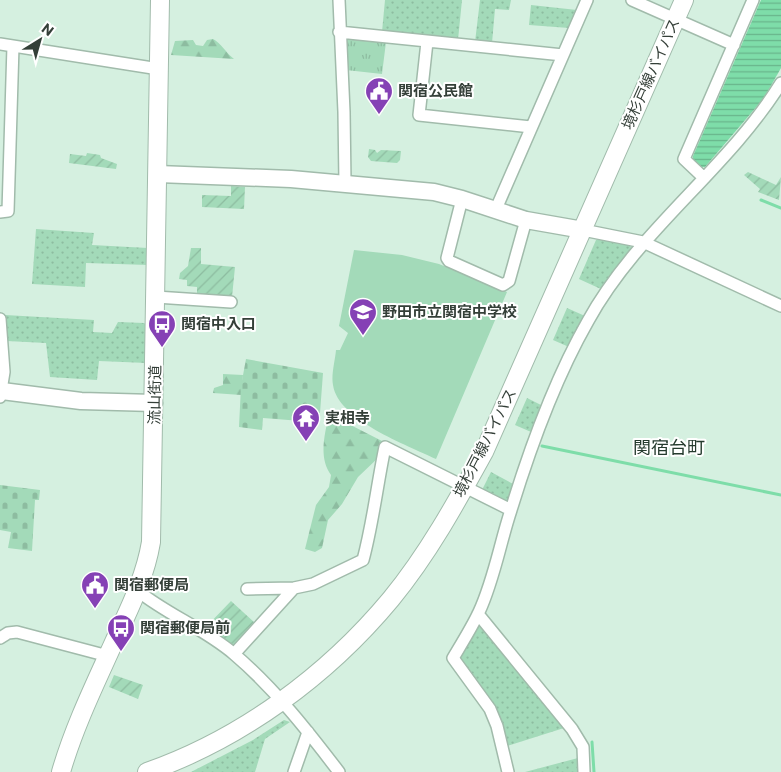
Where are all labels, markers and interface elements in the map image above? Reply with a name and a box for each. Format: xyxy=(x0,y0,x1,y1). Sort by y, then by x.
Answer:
north arrow xyxy=(15,15,65,65)
street label: 境杉戸線バイパス xyxy=(618,15,683,132)
text: N xyxy=(39,19,57,39)
public building icon: 関宿公民館 xyxy=(364,76,394,115)
place label: 関宿公民館 xyxy=(398,81,473,99)
school or university icon: 野田市立関宿中学校 xyxy=(348,297,378,336)
place label: 野田市立関宿中学校 xyxy=(382,302,517,320)
bus stop icon: 関宿中入口 xyxy=(147,309,177,348)
place label: 関宿中入口 xyxy=(181,314,256,332)
street label: 流山街道 xyxy=(144,365,164,425)
street label: 境杉戸線バイパス xyxy=(449,385,519,500)
temple icon: 実相寺 xyxy=(291,403,321,442)
place label: 実相寺 xyxy=(325,408,370,426)
district label: 関宿台町 xyxy=(633,436,705,458)
public building icon: 関宿郵便局 xyxy=(80,570,110,609)
place label: 関宿郵便局 xyxy=(114,575,189,593)
bus stop icon: 関宿郵便局前 xyxy=(106,613,136,652)
place label: 関宿郵便局前 xyxy=(140,618,230,636)

